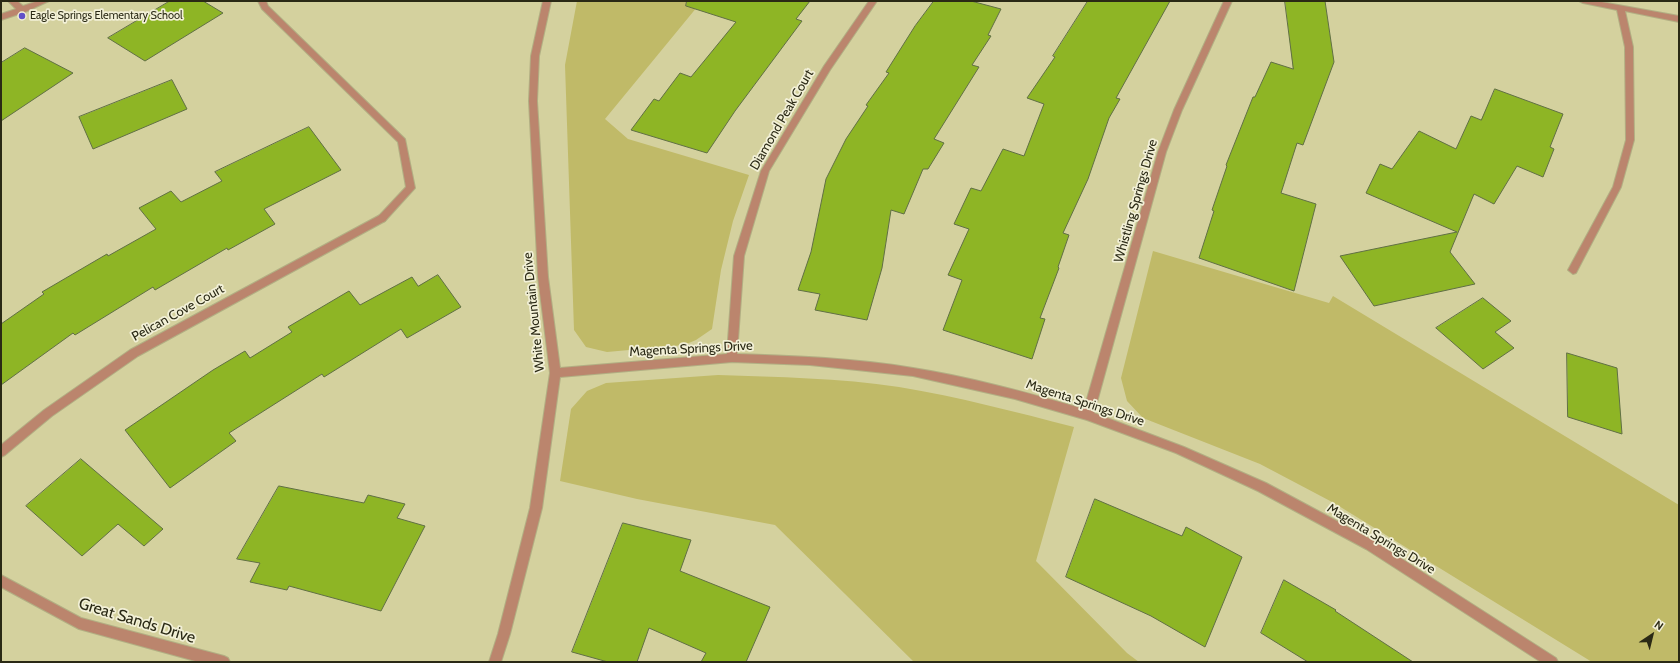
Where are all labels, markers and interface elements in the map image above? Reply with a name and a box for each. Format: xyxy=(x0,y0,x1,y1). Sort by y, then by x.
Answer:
place label: Eagle Springs Elementary School xyxy=(30,9,183,23)
marker: Eagle Springs Elementary School xyxy=(17,11,27,21)
street label: Diamond Peak Court xyxy=(747,67,817,173)
street label: Whistling Springs Drive xyxy=(1111,138,1161,264)
street label: White Mountain Drive xyxy=(520,251,548,373)
street label: Pelican Cove Court xyxy=(129,281,227,345)
street label: Magenta Springs Drive xyxy=(629,338,753,360)
street label: Magenta Springs Drive xyxy=(1024,377,1146,429)
street label: Magenta Springs Drive xyxy=(1324,501,1438,577)
street label: Great Sands Drive xyxy=(76,594,198,648)
north arrow xyxy=(1632,615,1672,655)
text: N xyxy=(1652,617,1666,633)

